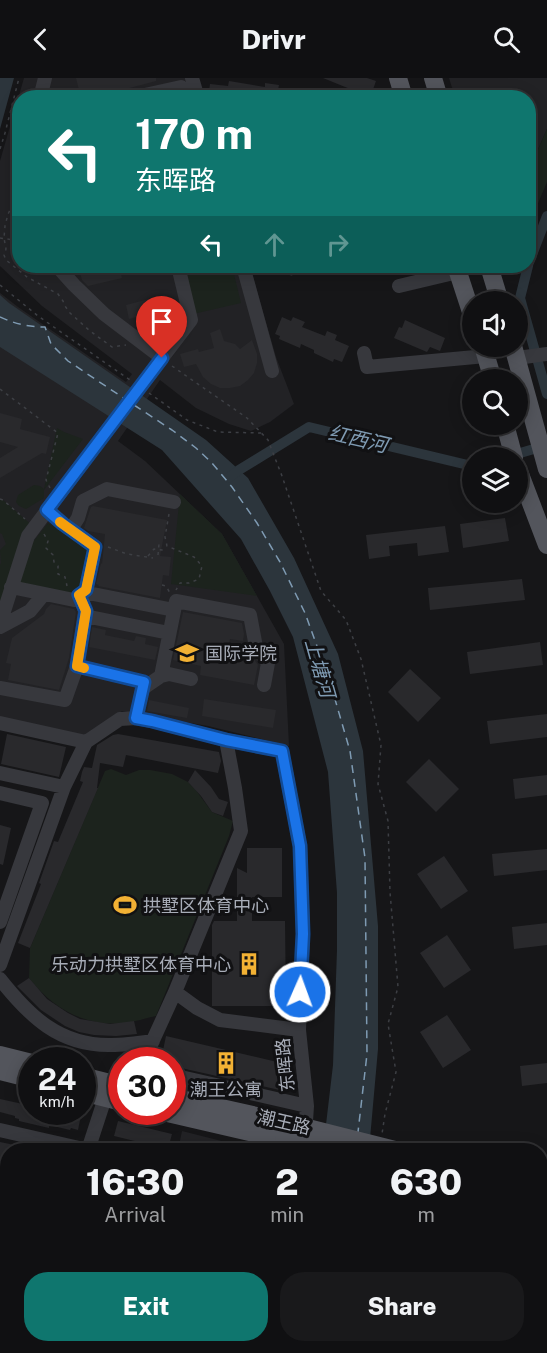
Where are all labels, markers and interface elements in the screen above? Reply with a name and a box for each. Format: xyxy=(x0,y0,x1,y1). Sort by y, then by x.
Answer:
icon: back xyxy=(24,23,57,56)
text: Drivr xyxy=(241,23,306,55)
icon: search xyxy=(490,23,523,56)
text: 170 m xyxy=(135,109,253,158)
icon: left xyxy=(36,114,114,192)
text: 东晖路 xyxy=(135,164,216,196)
icon: left xyxy=(195,228,228,261)
icon: ahead xyxy=(258,228,291,261)
icon: right xyxy=(321,228,354,261)
map controls xyxy=(462,291,528,513)
button: sound xyxy=(462,291,528,357)
pin xyxy=(136,296,187,358)
icon: arrive xyxy=(145,305,178,338)
button: search xyxy=(462,369,528,435)
water label: 红西河 xyxy=(326,421,394,458)
button: layers xyxy=(462,447,528,513)
water label: 上塘河 xyxy=(300,636,341,704)
school or university icon: 国际学院 xyxy=(174,640,200,666)
place label: 国际学院 xyxy=(205,643,277,664)
sports icon: 拱墅区体育中心 xyxy=(112,892,138,918)
place label: 拱墅区体育中心 xyxy=(143,895,269,916)
building icon: 乐动力拱墅区体育中心 xyxy=(236,951,262,977)
place label: 乐动力拱墅区体育中心 xyxy=(51,954,231,975)
position arrow xyxy=(268,960,332,1024)
street label: 东晖路 xyxy=(272,1037,298,1093)
speed limit sign: 30 xyxy=(108,1047,186,1125)
building icon: 潮王公寓 xyxy=(213,1050,239,1076)
text: 24 xyxy=(38,1061,76,1097)
place label: 潮王公寓 xyxy=(190,1079,262,1100)
text: km/h xyxy=(39,1093,75,1110)
street label: 潮王路 xyxy=(255,1106,313,1138)
text: 16:30 xyxy=(86,1161,184,1203)
text: 2 xyxy=(275,1161,299,1203)
text: 630 xyxy=(390,1161,462,1203)
text: Arrival xyxy=(104,1203,166,1227)
text: min xyxy=(270,1203,304,1227)
text: m xyxy=(417,1203,435,1227)
button: Exit xyxy=(24,1272,268,1341)
button: Share xyxy=(280,1272,524,1341)

